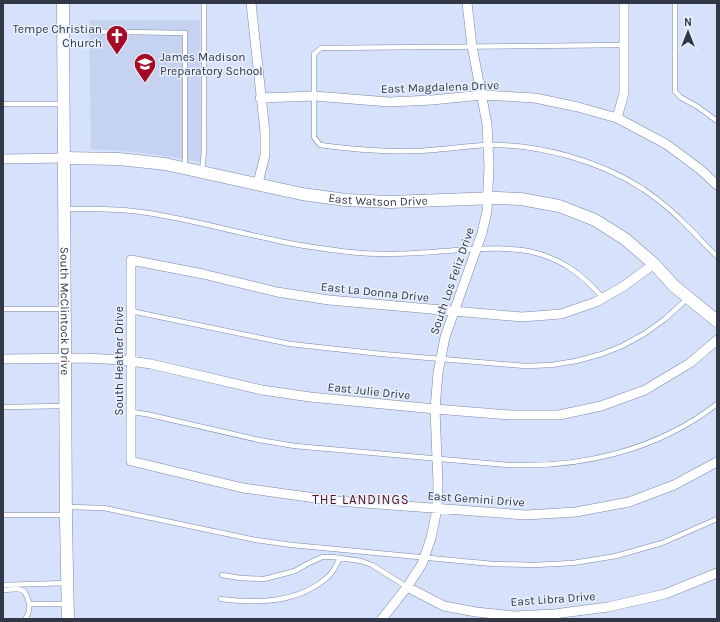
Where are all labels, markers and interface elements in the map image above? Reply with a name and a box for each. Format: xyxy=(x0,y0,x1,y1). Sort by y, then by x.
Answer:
north arrow xyxy=(668,12,708,52)
text: N xyxy=(684,16,692,29)
place label: Tempe Christian Church xyxy=(13,22,102,50)
church icon: Tempe Christian Church xyxy=(104,23,130,56)
place label: James Madison Preparatory School xyxy=(160,50,263,78)
school or university icon: James Madison Preparatory School xyxy=(132,51,158,84)
street label: East Magdalena Drive xyxy=(381,78,499,96)
street label: East Watson Drive xyxy=(328,191,428,209)
street label: South Los Feliz Drive xyxy=(427,225,477,337)
street label: South McClintock Drive xyxy=(57,247,72,375)
street label: East La Donna Drive xyxy=(320,279,430,305)
street label: South Heather Drive xyxy=(112,306,126,416)
street label: East Julie Drive xyxy=(327,380,411,402)
street label: East Gemini Drive xyxy=(427,489,525,509)
district label: THE LANDINGS xyxy=(312,492,410,507)
street label: East Libra Drive xyxy=(510,589,596,609)

